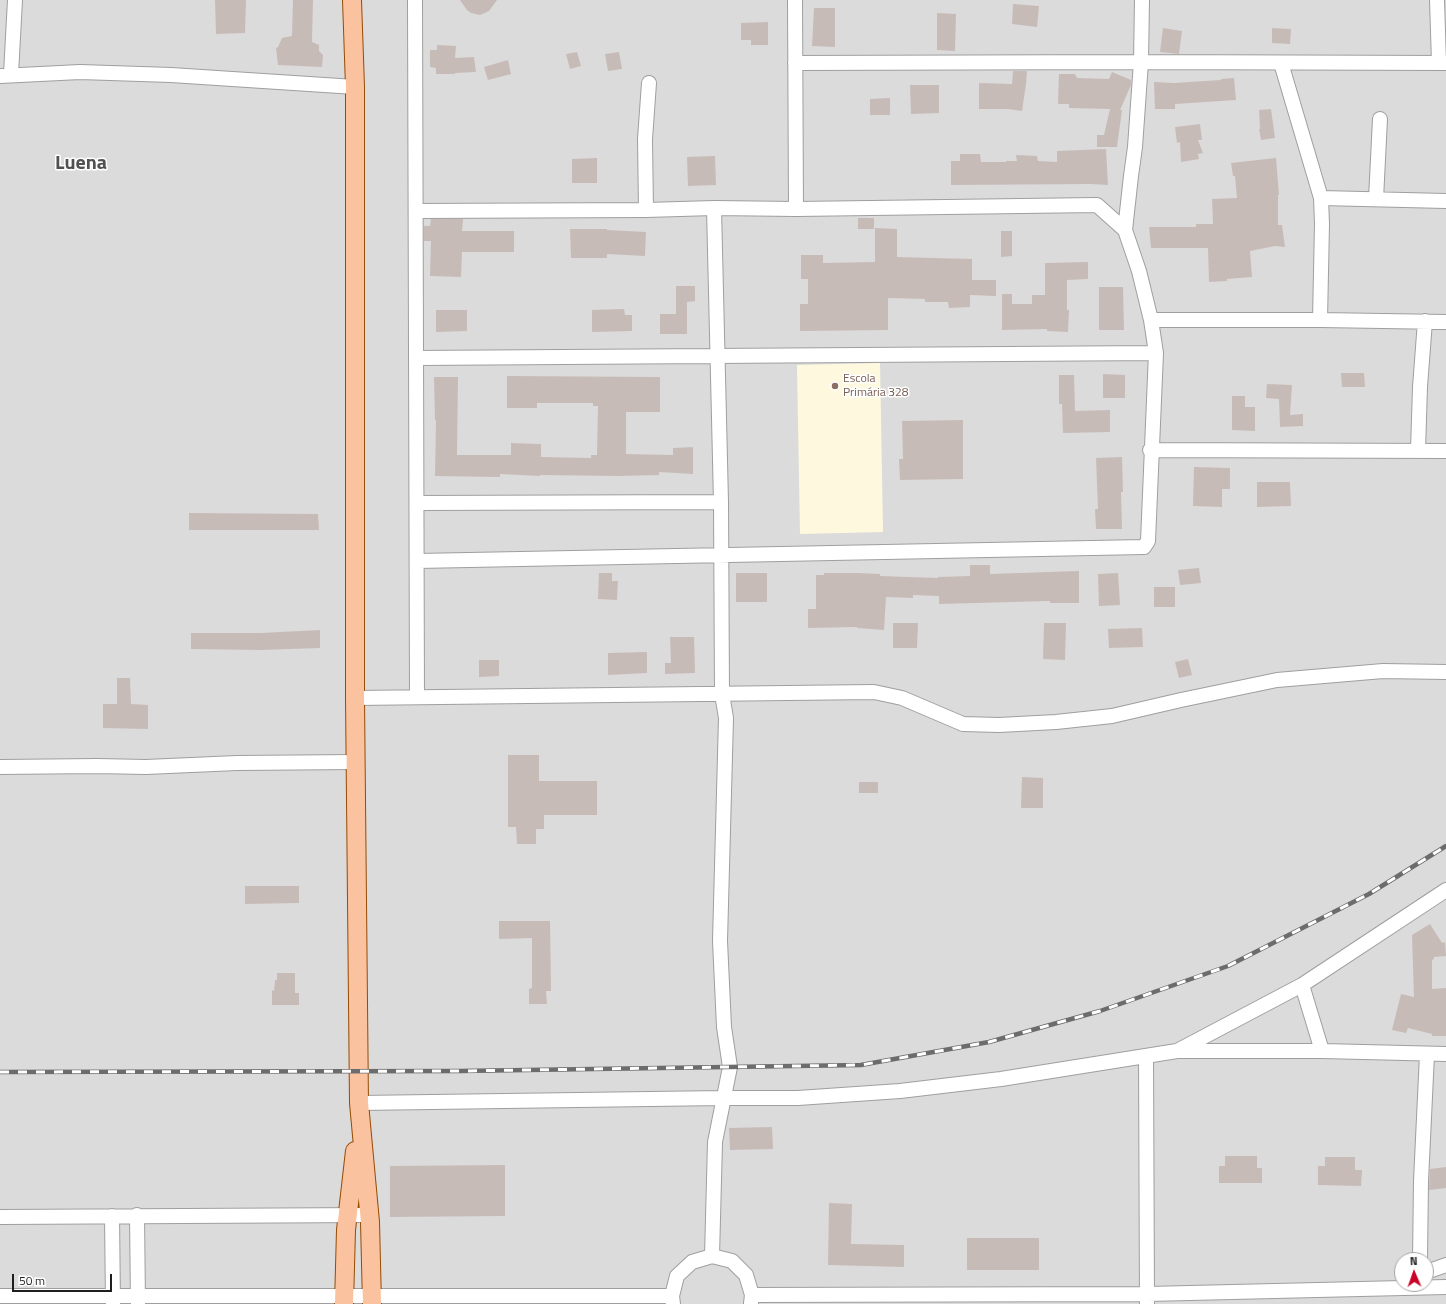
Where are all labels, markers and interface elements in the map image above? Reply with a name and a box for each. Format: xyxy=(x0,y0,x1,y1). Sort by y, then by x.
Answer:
district label: Luena xyxy=(55,152,107,176)
place label: Escola Primária 328 xyxy=(843,372,909,400)
marker: Escola Primária 328 xyxy=(830,381,840,391)
north arrow xyxy=(1394,1252,1434,1292)
text: N xyxy=(1410,1253,1418,1269)
scale bar xyxy=(14,1266,114,1292)
text: 50 m xyxy=(19,1271,45,1290)

